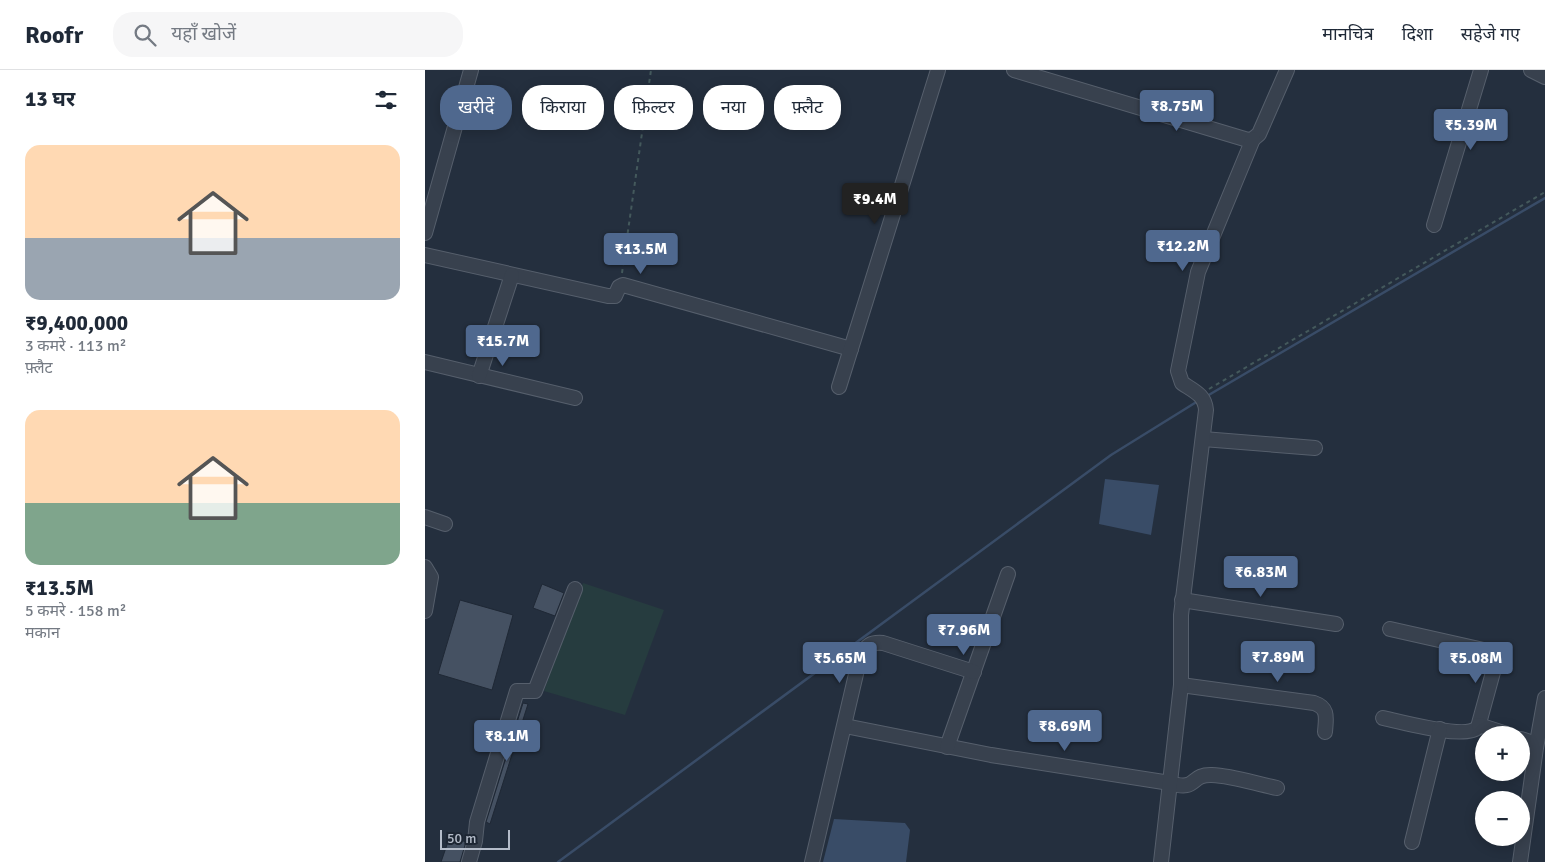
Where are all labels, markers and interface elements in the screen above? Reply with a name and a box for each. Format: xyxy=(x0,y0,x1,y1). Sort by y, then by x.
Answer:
search box xyxy=(113,12,463,57)
text: Roofr xyxy=(25,20,83,50)
icon: search xyxy=(131,21,159,49)
text: यहाँ खोजें xyxy=(171,22,236,46)
text: मानचित्र xyxy=(1322,23,1374,45)
text: दिशा xyxy=(1402,23,1433,45)
text: सहेजे गए xyxy=(1461,23,1520,45)
chip: खरीदें xyxy=(440,85,512,130)
chip: किराया xyxy=(522,85,604,130)
chip: फ़िल्टर xyxy=(614,85,693,130)
chip: नया xyxy=(703,85,764,130)
chip: फ़्लैट xyxy=(774,85,841,130)
text: 13 घर xyxy=(25,86,75,112)
icon: filters xyxy=(372,86,400,114)
pin: ₹8.75M xyxy=(1136,90,1218,132)
text: ₹8.75M xyxy=(1151,96,1203,116)
pin: ₹5.39M xyxy=(1430,108,1512,151)
text: ₹5.39M xyxy=(1445,115,1497,135)
icon: home xyxy=(168,178,258,268)
pin: ₹9.4M xyxy=(840,182,910,225)
text: ₹9.4M xyxy=(853,189,897,209)
pin: ₹12.2M xyxy=(1142,230,1224,272)
pin: ₹13.5M xyxy=(600,232,682,275)
text: ₹12.2M xyxy=(1157,236,1209,256)
text: ₹13.5M xyxy=(615,239,667,259)
text: ₹9,400,000 xyxy=(25,310,128,336)
pin: ₹15.7M xyxy=(462,324,544,367)
text: ₹15.7M xyxy=(477,331,529,351)
text: 3 कमरे · 113 m² xyxy=(25,336,126,356)
text: फ़्लैट xyxy=(25,358,53,378)
icon: home xyxy=(168,443,258,533)
pin: ₹6.83M xyxy=(1220,556,1302,598)
text: ₹6.83M xyxy=(1235,562,1287,582)
text: ₹13.5M xyxy=(25,575,94,601)
text: 5 कमरे · 158 m² xyxy=(25,601,126,621)
pin: ₹7.96M xyxy=(923,614,1005,656)
text: ₹7.96M xyxy=(938,620,990,640)
text: मकान xyxy=(25,623,60,643)
pin: ₹7.89M xyxy=(1237,640,1319,683)
pin: ₹5.65M xyxy=(799,642,881,684)
pin: ₹5.08M xyxy=(1435,642,1517,684)
text: ₹7.89M xyxy=(1252,647,1304,667)
text: ₹5.65M xyxy=(814,648,866,668)
text: ₹5.08M xyxy=(1450,648,1502,668)
pin: ₹8.69M xyxy=(1024,710,1106,752)
text: ₹8.69M xyxy=(1039,716,1091,736)
pin: ₹8.1M xyxy=(472,720,542,762)
text: ₹8.1M xyxy=(485,726,529,746)
map controls xyxy=(1475,726,1530,846)
button: + xyxy=(1475,726,1530,781)
button: − xyxy=(1475,791,1530,846)
scale bar xyxy=(440,827,510,850)
text: 50 m xyxy=(447,830,476,847)

